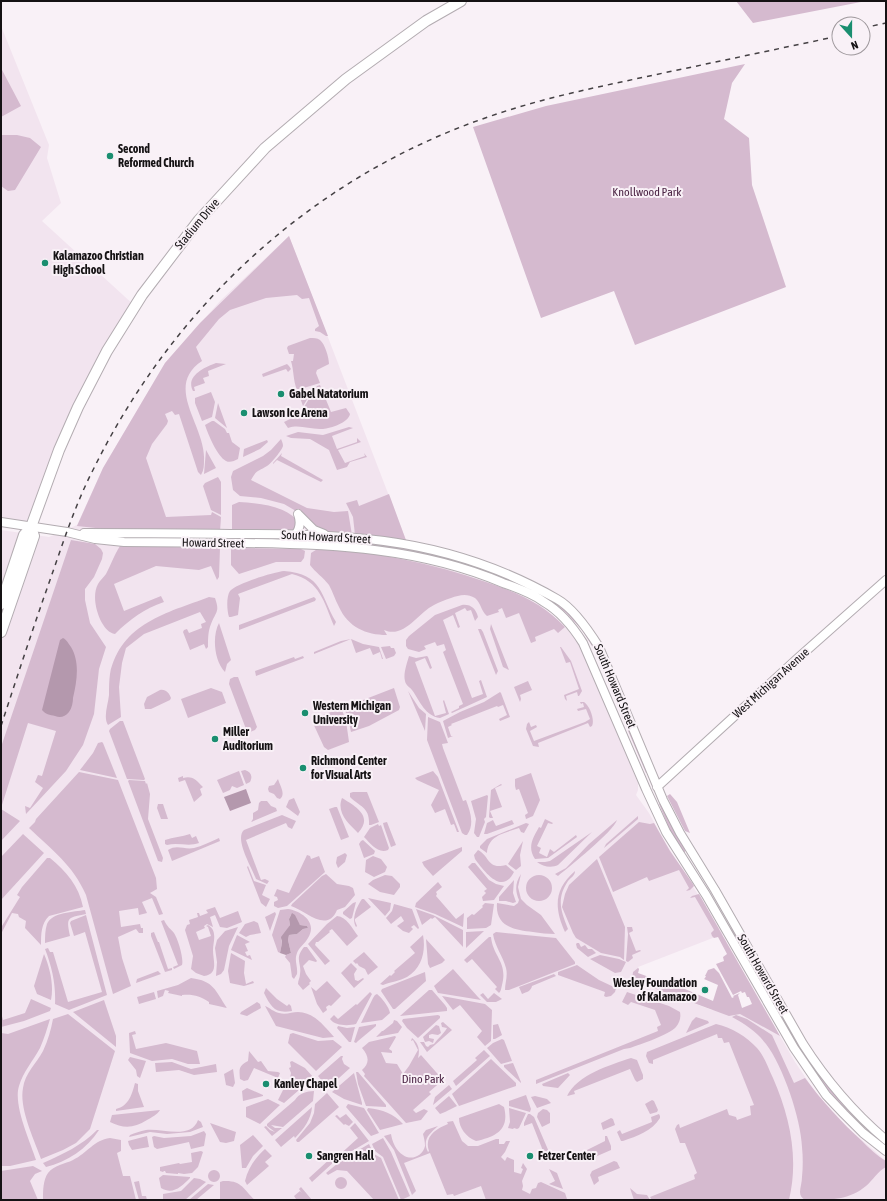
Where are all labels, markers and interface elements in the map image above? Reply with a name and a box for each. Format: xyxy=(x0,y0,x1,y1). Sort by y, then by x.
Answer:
north arrow xyxy=(831,16,871,56)
text: N xyxy=(849,39,860,52)
place label: Second Reformed Church xyxy=(118,142,194,170)
marker: Second Reformed Church xyxy=(105,151,115,161)
park label: Knollwood Park xyxy=(612,185,682,199)
street label: Stadium Drive xyxy=(172,196,222,252)
place label: Kalamazoo Christian High School xyxy=(53,249,144,277)
marker: Kalamazoo Christian High School xyxy=(40,258,50,268)
place label: Gabel Natatorium xyxy=(289,387,369,401)
marker: Gabel Natatorium xyxy=(276,389,286,399)
place label: Lawson Ice Arena xyxy=(252,406,328,420)
marker: Lawson Ice Arena xyxy=(239,408,249,418)
street label: South Howard Street xyxy=(281,528,372,546)
street label: Howard Street xyxy=(182,535,245,551)
street label: South Howard Street xyxy=(591,642,639,731)
street label: West Michigan Avenue xyxy=(730,645,812,721)
place label: Western Michigan University xyxy=(312,699,391,727)
marker: Western Michigan University xyxy=(300,708,310,718)
place label: Miller Auditorium xyxy=(222,725,273,753)
marker: Miller Auditorium xyxy=(210,734,220,744)
place label: Richmond Center for Visual Arts xyxy=(310,754,387,782)
marker: Richmond Center for Visual Arts xyxy=(298,763,308,773)
street label: South Howard Street xyxy=(735,932,792,1017)
place label: Wesley Foundation of Kalamazoo xyxy=(612,976,697,1004)
marker: Wesley Foundation of Kalamazoo xyxy=(700,985,710,995)
park label: Dino Park xyxy=(402,1072,445,1086)
place label: Kanley Chapel xyxy=(274,1077,338,1091)
marker: Kanley Chapel xyxy=(261,1079,271,1089)
place label: Sangren Hall xyxy=(317,1149,375,1163)
place label: Fetzer Center xyxy=(538,1149,596,1163)
marker: Sangren Hall xyxy=(304,1151,314,1161)
marker: Fetzer Center xyxy=(525,1151,535,1161)

